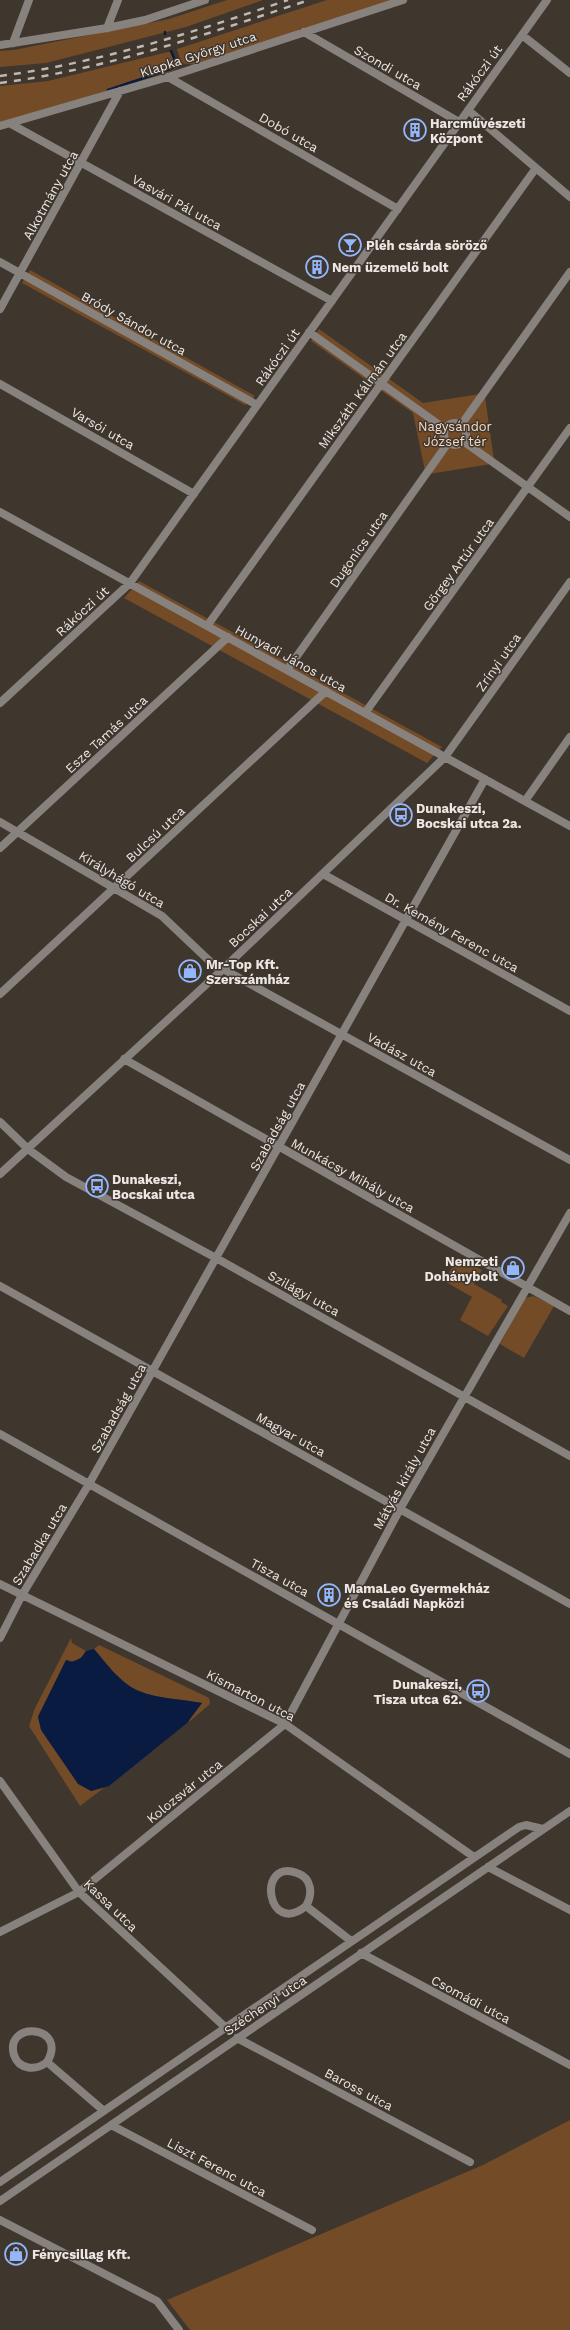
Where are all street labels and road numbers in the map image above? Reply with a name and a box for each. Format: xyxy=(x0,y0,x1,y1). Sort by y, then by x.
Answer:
street label: Klapka György utca xyxy=(138,28,259,80)
street label: Szondi utca xyxy=(351,42,425,93)
street label: Rákóczi út xyxy=(454,42,505,105)
street label: Dobó utca xyxy=(257,110,321,156)
street label: Alkotmány utca xyxy=(20,148,81,242)
street label: Vasvári Pál utca xyxy=(129,172,225,234)
street label: Bródy Sándor utca xyxy=(79,288,189,359)
street label: Rákóczi út xyxy=(252,325,303,389)
street label: Mikszáth Kálmán utca xyxy=(315,328,410,452)
street label: Varsói utca xyxy=(68,404,138,453)
street label: Dugonics utca xyxy=(326,507,391,591)
street label: Görgey Artúr utca xyxy=(420,514,497,614)
street label: Rákóczi út xyxy=(53,583,112,640)
street label: Hunyadi János utca xyxy=(233,622,349,696)
street label: Zrínyi utca xyxy=(473,630,524,694)
street label: Esze Tamás utca xyxy=(62,692,151,776)
street label: Bulcsú utca xyxy=(123,803,188,865)
street label: Királyhágó utca xyxy=(76,848,168,911)
street label: Bocskai utca xyxy=(226,884,296,950)
street label: Dr. Kemény Ferenc utca xyxy=(382,889,522,976)
street label: Vadász utca xyxy=(365,1029,440,1080)
street label: Szabadság utca xyxy=(247,1078,309,1174)
street label: Munkácsy Mihály utca xyxy=(288,1135,418,1216)
street label: Szilágyi utca xyxy=(265,1268,343,1320)
street label: Szabadság utca xyxy=(88,1360,150,1456)
street label: Magyar utca xyxy=(254,1409,329,1460)
street label: Mátyás király utca xyxy=(370,1424,439,1532)
street label: Szabadka utca xyxy=(9,1500,70,1588)
street label: Tisza utca xyxy=(248,1555,312,1600)
street label: Kismarton utca xyxy=(204,1667,298,1725)
street label: Kolozsvár utca xyxy=(144,1756,226,1826)
street label: Kassa utca xyxy=(81,1876,141,1935)
street label: Széchenyi utca xyxy=(221,1972,310,2038)
street label: Csomádi utca xyxy=(429,1972,513,2027)
street label: Baross utca xyxy=(322,2065,396,2114)
street label: Liszt Ferenc utca xyxy=(165,2135,269,2200)

